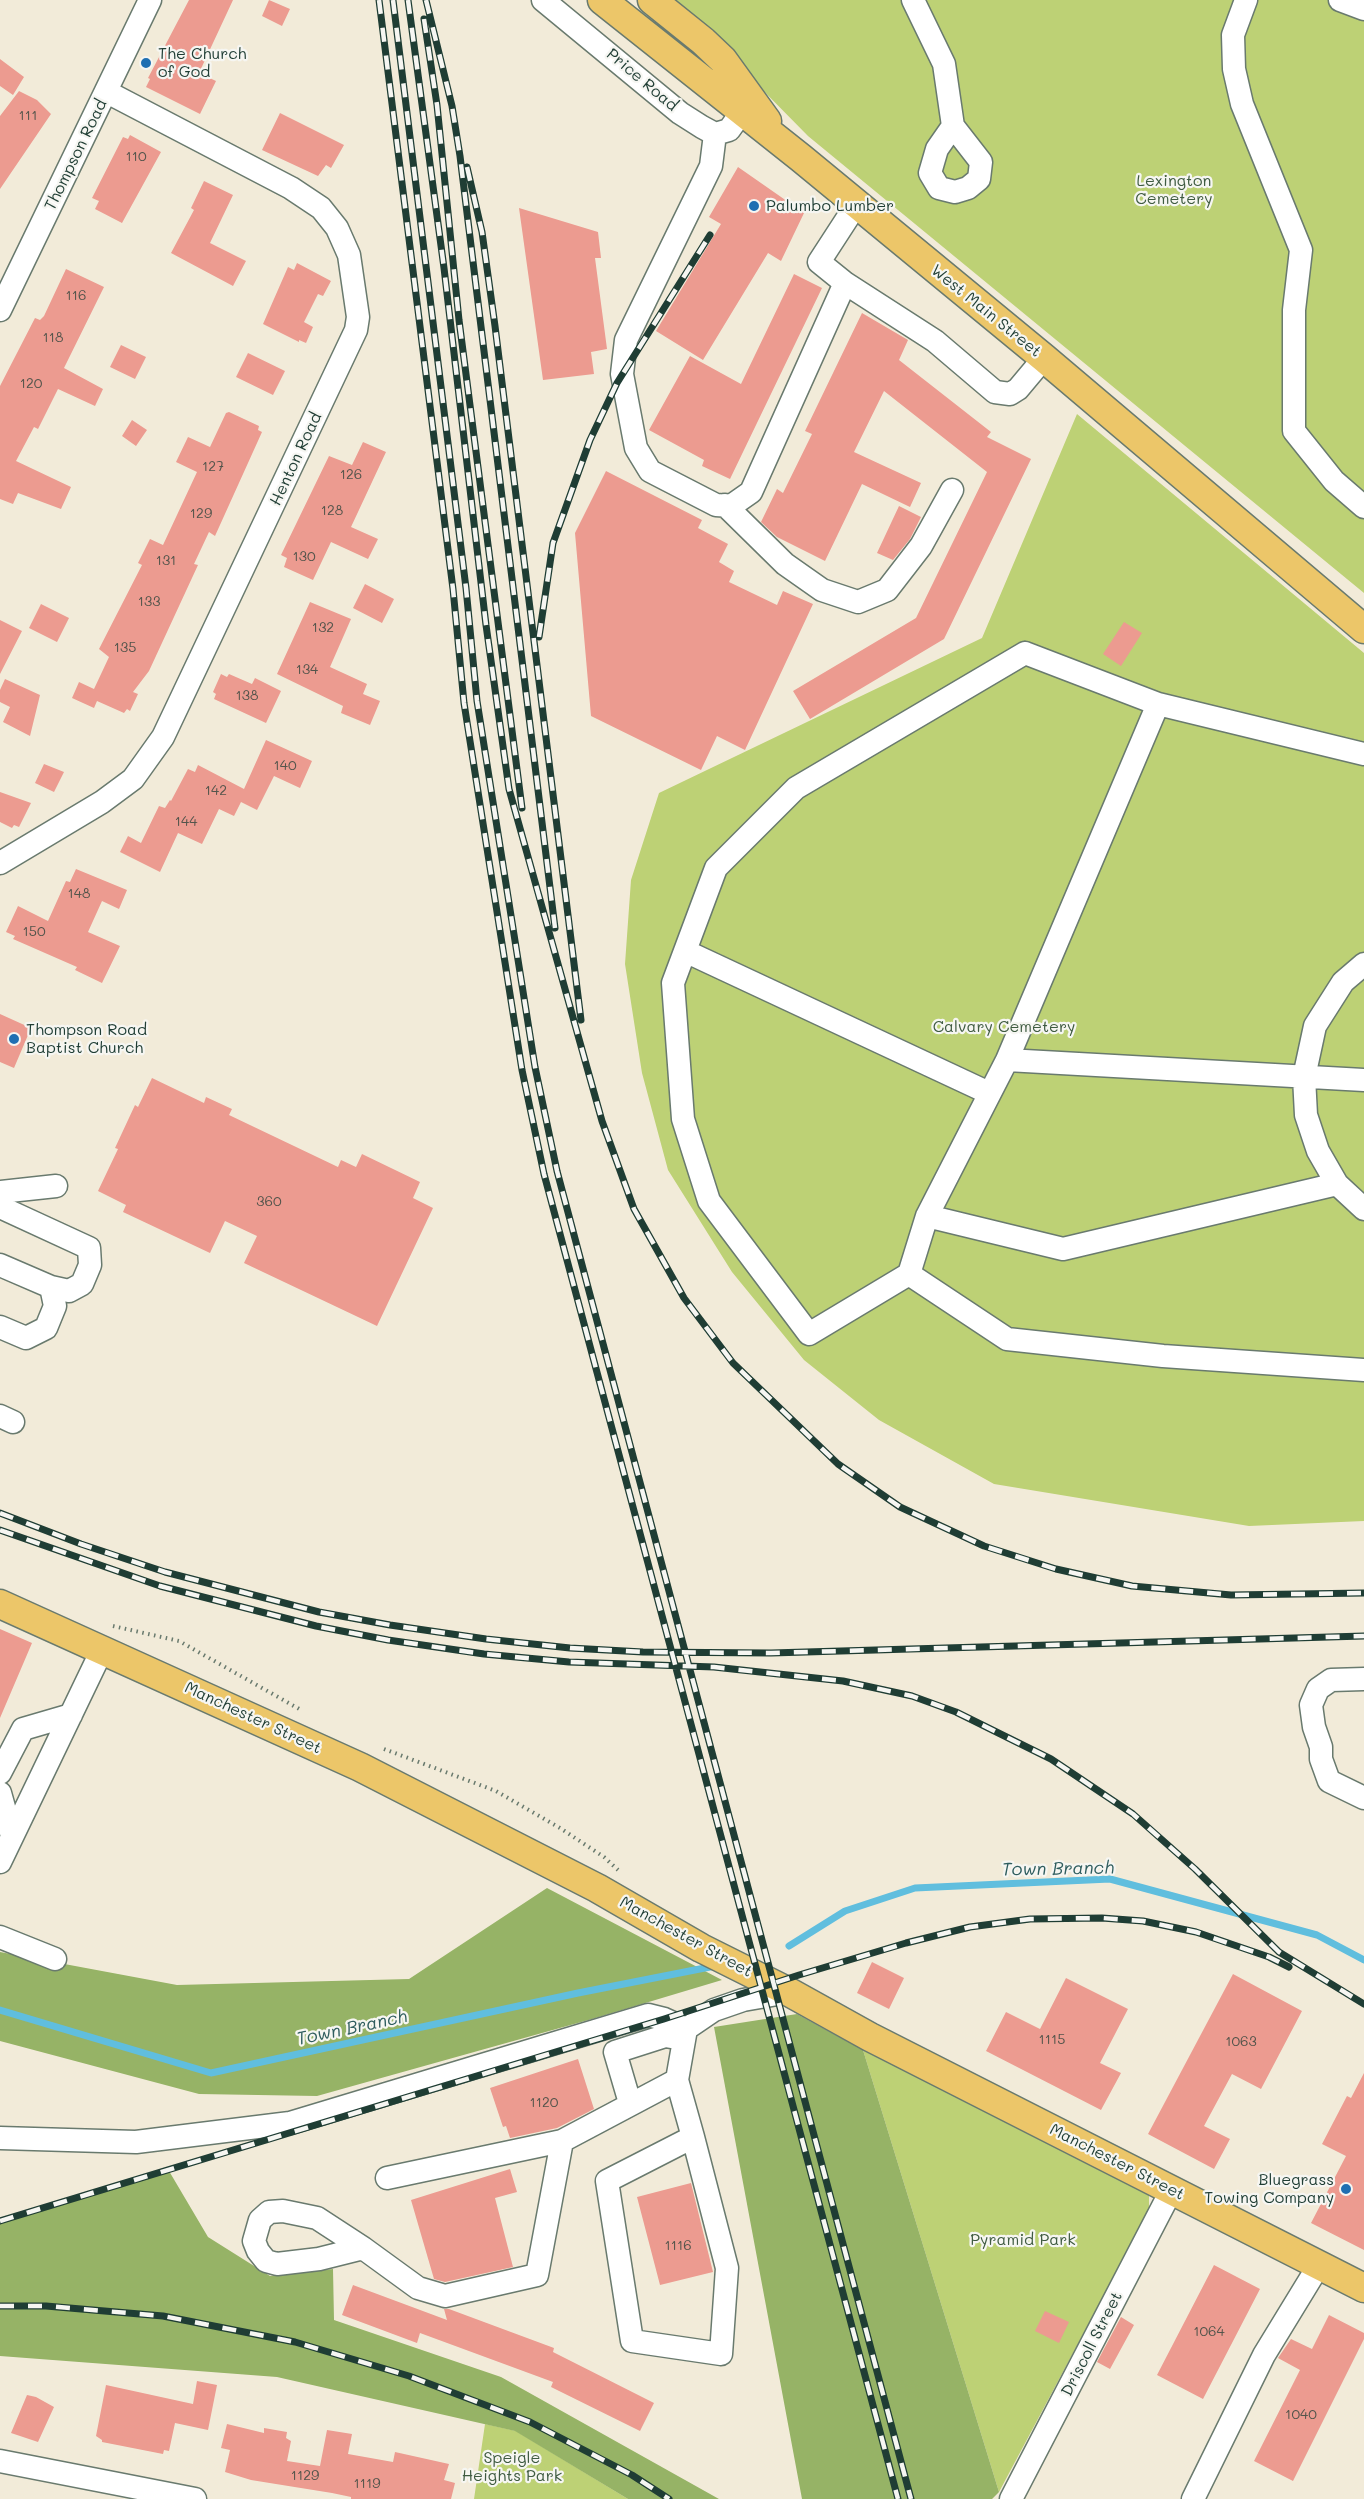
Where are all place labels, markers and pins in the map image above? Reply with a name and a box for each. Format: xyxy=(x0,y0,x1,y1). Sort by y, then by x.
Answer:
place label: The Church of God xyxy=(158,44,247,82)
marker: The Church of God xyxy=(139,56,153,70)
place label: Palumbo Lumber xyxy=(766,196,894,216)
marker: Palumbo Lumber xyxy=(747,199,761,213)
place label: Thompson Road Baptist Church xyxy=(26,1020,147,1058)
marker: Thompson Road Baptist Church xyxy=(7,1032,21,1046)
place label: Bluegrass Towing Company xyxy=(1204,2170,1334,2208)
marker: Bluegrass Towing Company xyxy=(1339,2182,1353,2196)

